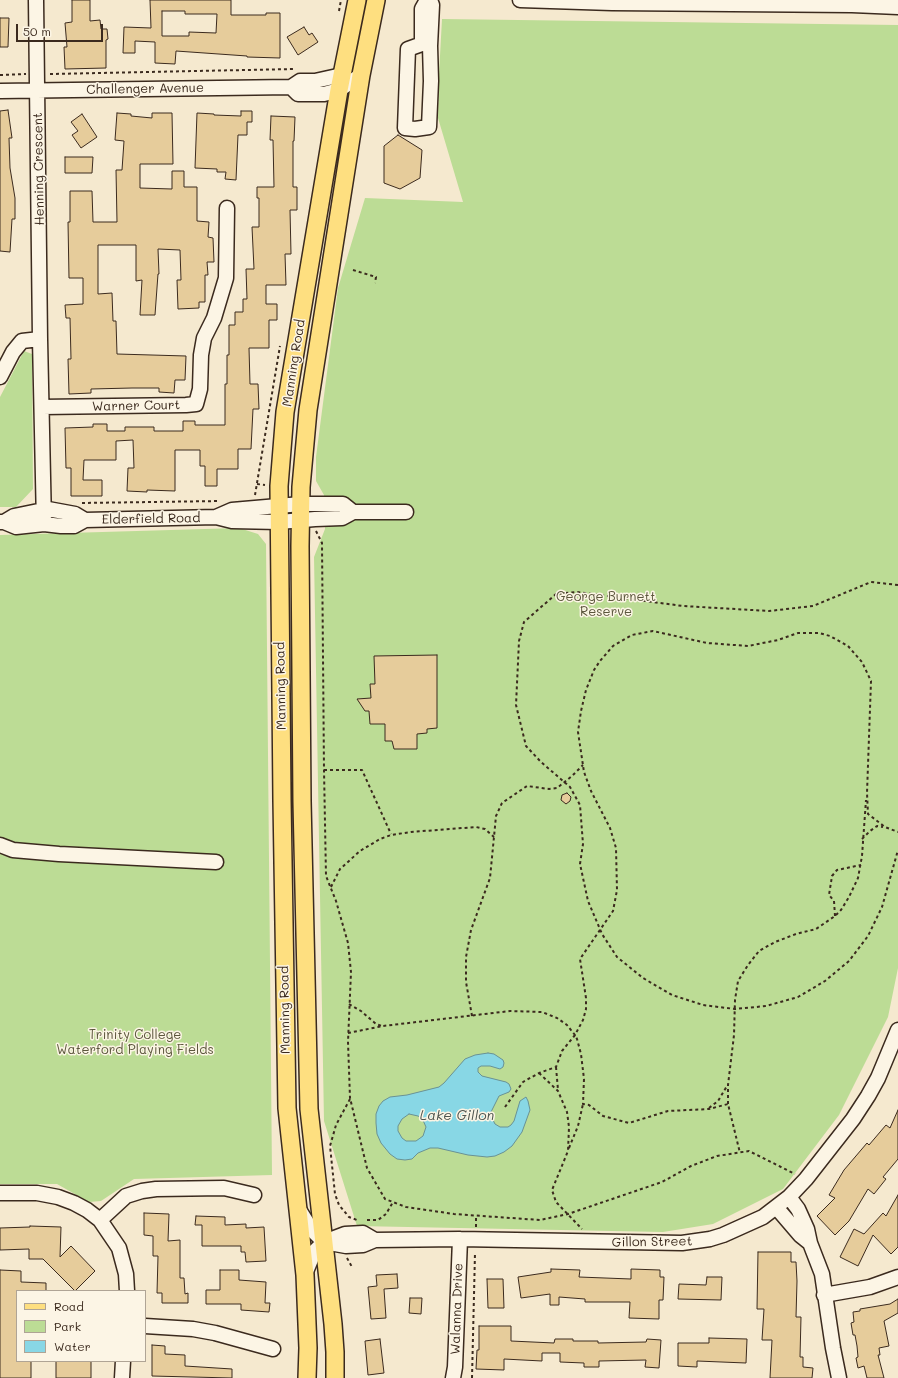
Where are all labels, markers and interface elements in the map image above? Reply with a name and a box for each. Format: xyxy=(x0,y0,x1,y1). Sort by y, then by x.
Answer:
scale bar xyxy=(18,16,105,42)
text: 50 m xyxy=(23,23,51,39)
street label: Challenger Avenue xyxy=(86,80,204,98)
street label: Henning Crescent xyxy=(30,112,48,226)
street label: Manning Road xyxy=(279,318,309,408)
street label: Warner Court xyxy=(92,397,180,415)
street label: Elderfield Road xyxy=(102,510,200,528)
park label: George Burnett Reserve xyxy=(556,589,656,620)
street label: Manning Road xyxy=(272,642,290,730)
street label: Manning Road xyxy=(276,966,294,1054)
park label: Trinity College Waterford Playing Fields xyxy=(56,1027,214,1058)
water label: Lake Gillon xyxy=(420,1108,494,1124)
street label: Gillon Street xyxy=(612,1233,692,1251)
street label: Walanna Drive xyxy=(448,1263,466,1355)
legend xyxy=(16,1290,146,1362)
text: Road xyxy=(54,1298,84,1314)
text: Park xyxy=(54,1318,81,1334)
text: Water xyxy=(54,1338,91,1354)

